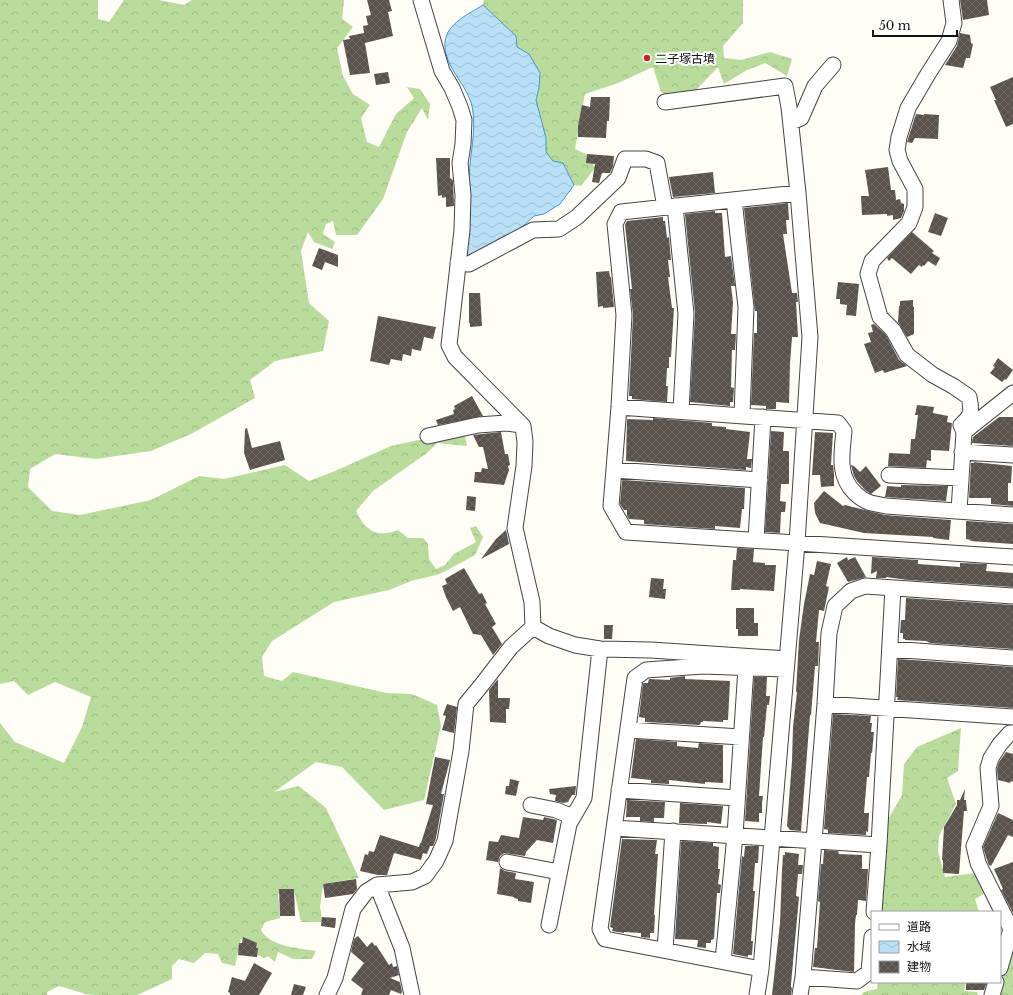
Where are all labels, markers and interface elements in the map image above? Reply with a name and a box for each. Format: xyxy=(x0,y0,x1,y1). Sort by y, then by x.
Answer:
scale bar xyxy=(873,12,957,38)
text: 50 m xyxy=(879,18,911,33)
place label: 二子塚古墳 xyxy=(655,51,715,66)
marker: 二子塚古墳 xyxy=(642,53,652,63)
legend xyxy=(871,911,1001,983)
text: 道路 xyxy=(907,919,931,934)
text: 水域 xyxy=(907,939,931,954)
text: 建物 xyxy=(907,959,931,974)

